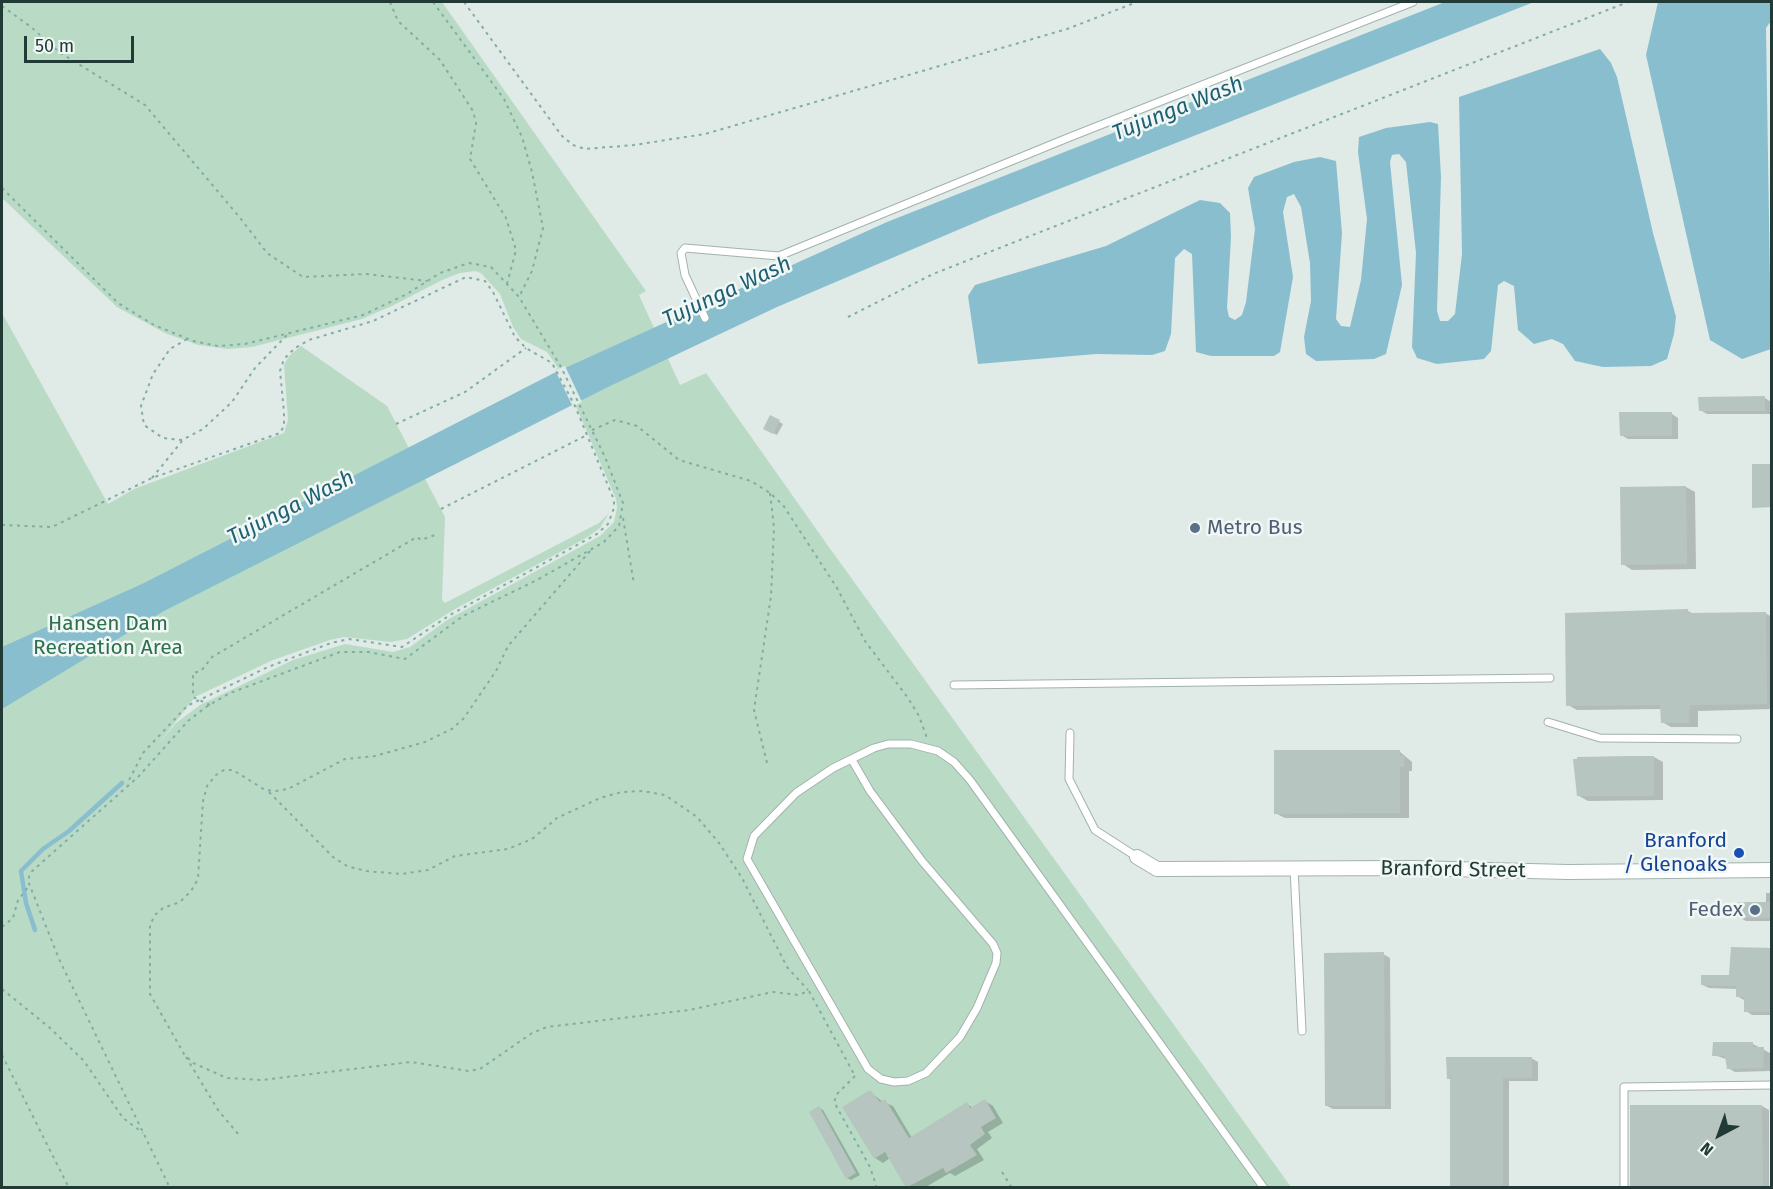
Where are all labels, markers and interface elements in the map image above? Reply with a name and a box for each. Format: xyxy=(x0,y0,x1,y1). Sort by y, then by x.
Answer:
scale bar xyxy=(27,24,136,62)
text: 50 m xyxy=(35,35,74,57)
water label: Tujunga Wash xyxy=(1109,71,1247,147)
water label: Tujunga Wash xyxy=(659,251,795,333)
water label: Tujunga Wash xyxy=(223,465,359,551)
place label: Metro Bus xyxy=(1207,515,1302,541)
marker: Metro Bus xyxy=(1188,521,1202,535)
park label: Hansen Dam Recreation Area xyxy=(33,611,183,661)
place label: Branford / Glenoaks xyxy=(1624,828,1727,878)
marker: Branford / Glenoaks xyxy=(1732,846,1746,860)
street label: Branford Street xyxy=(1380,856,1526,884)
place label: Fedex xyxy=(1688,897,1743,923)
marker: Fedex xyxy=(1748,903,1762,917)
north arrow xyxy=(1689,1105,1749,1165)
text: N xyxy=(1697,1138,1717,1160)

